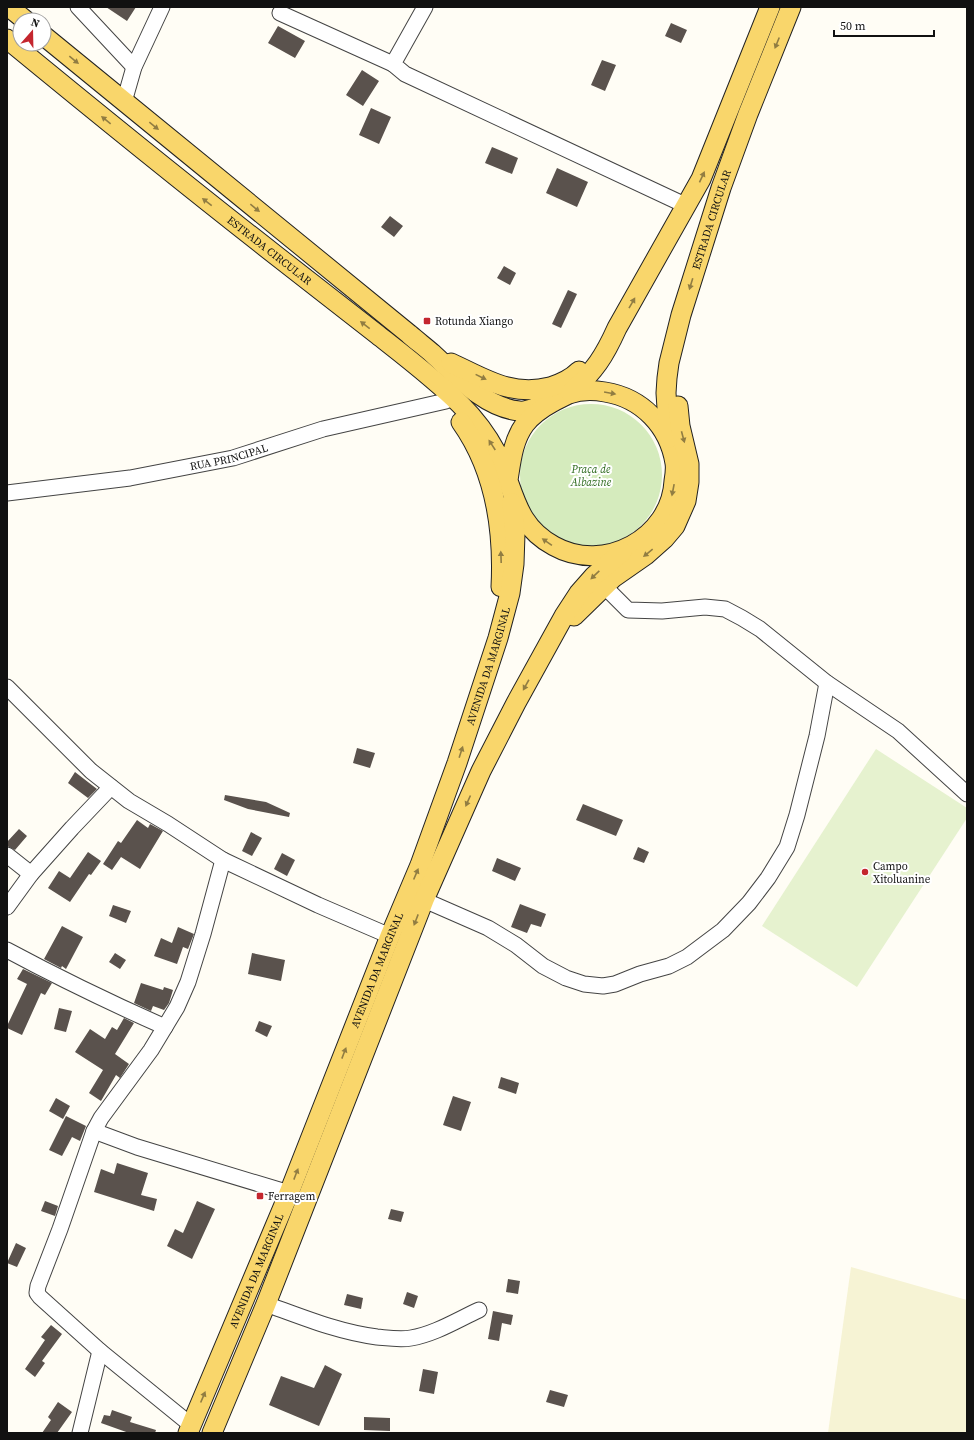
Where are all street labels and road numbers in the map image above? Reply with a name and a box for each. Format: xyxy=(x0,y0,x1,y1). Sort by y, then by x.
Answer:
street label: ESTRADA CIRCULAR xyxy=(688,168,735,271)
street label: ESTRADA CIRCULAR xyxy=(224,212,315,288)
street label: RUA PRINCIPAL xyxy=(189,440,270,474)
street label: AVENIDA DA MARGINAL xyxy=(462,605,514,727)
street label: AVENIDA DA MARGINAL xyxy=(347,910,407,1030)
street label: AVENIDA DA MARGINAL xyxy=(225,1211,287,1330)

